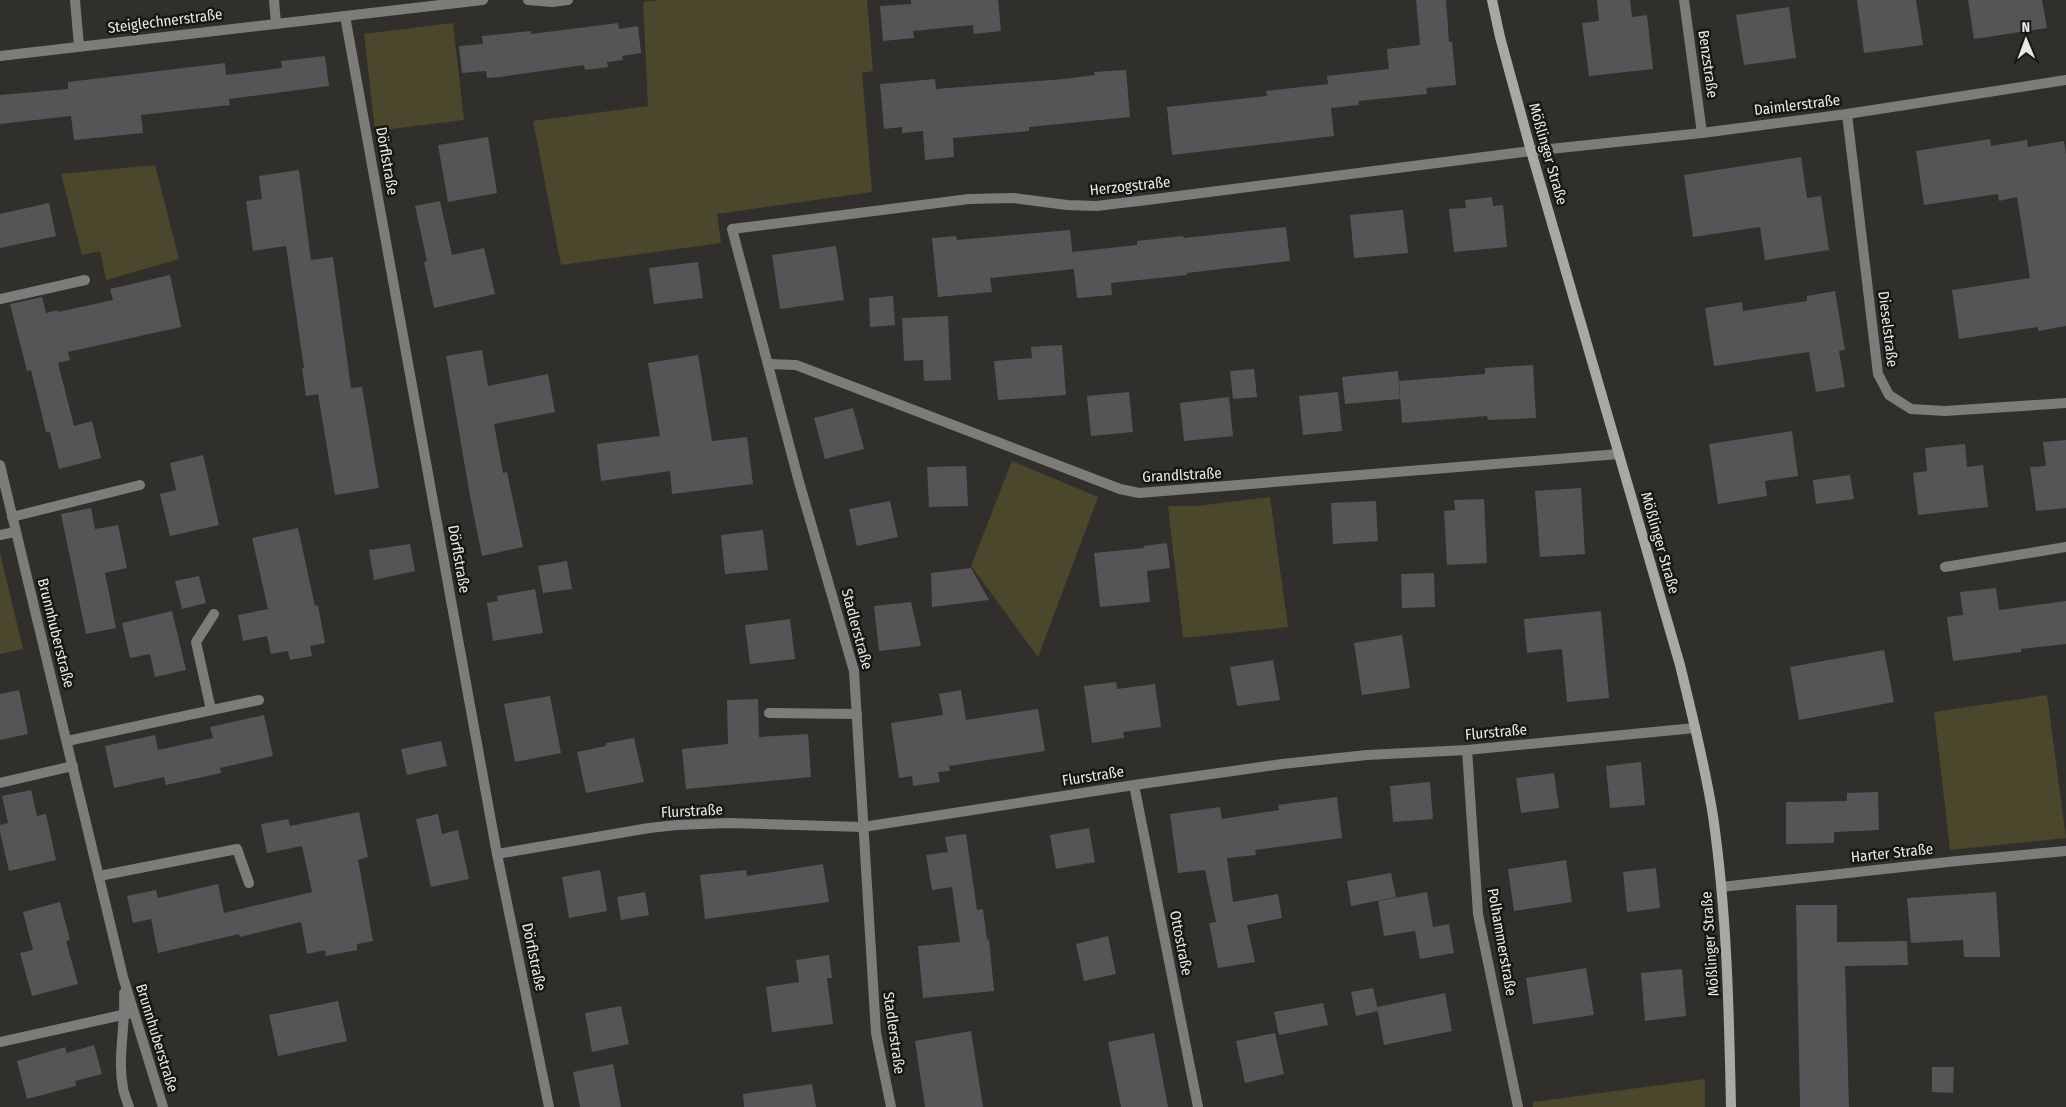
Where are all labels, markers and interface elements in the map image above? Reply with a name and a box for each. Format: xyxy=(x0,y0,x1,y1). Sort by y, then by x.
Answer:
street label: Steiglechnerstraße xyxy=(107,5,223,37)
north arrow xyxy=(2001,15,2051,65)
text: N xyxy=(2021,19,2030,36)
street label: Benzstraße xyxy=(1694,29,1722,99)
street label: Daimlerstraße xyxy=(1753,91,1841,119)
street label: Mößlinger Straße xyxy=(1525,101,1571,207)
street label: Dörflstraße xyxy=(372,126,402,196)
street label: Herzogstraße xyxy=(1089,173,1171,199)
street label: Dieselstraße xyxy=(1874,290,1902,368)
street label: Grandlstraße xyxy=(1142,464,1222,486)
street label: Mößlinger Straße xyxy=(1637,490,1683,596)
street label: Dörflstraße xyxy=(444,524,474,594)
street label: Brunnhuberstraße xyxy=(34,576,78,690)
street label: Stadlerstraße xyxy=(838,587,876,671)
street label: Flurstraße xyxy=(1464,720,1528,744)
street label: Flurstraße xyxy=(1061,762,1125,790)
street label: Flurstraße xyxy=(661,800,723,822)
street label: Harter Straße xyxy=(1850,840,1934,866)
street label: Polhammerstraße xyxy=(1484,887,1520,997)
street label: Mößlinger Straße xyxy=(1697,891,1723,997)
street label: Ottostraße xyxy=(1166,909,1196,977)
street label: Dörflstraße xyxy=(518,921,550,993)
street label: Brunnhuberstraße xyxy=(132,982,182,1094)
street label: Stadlerstraße xyxy=(879,991,909,1075)

